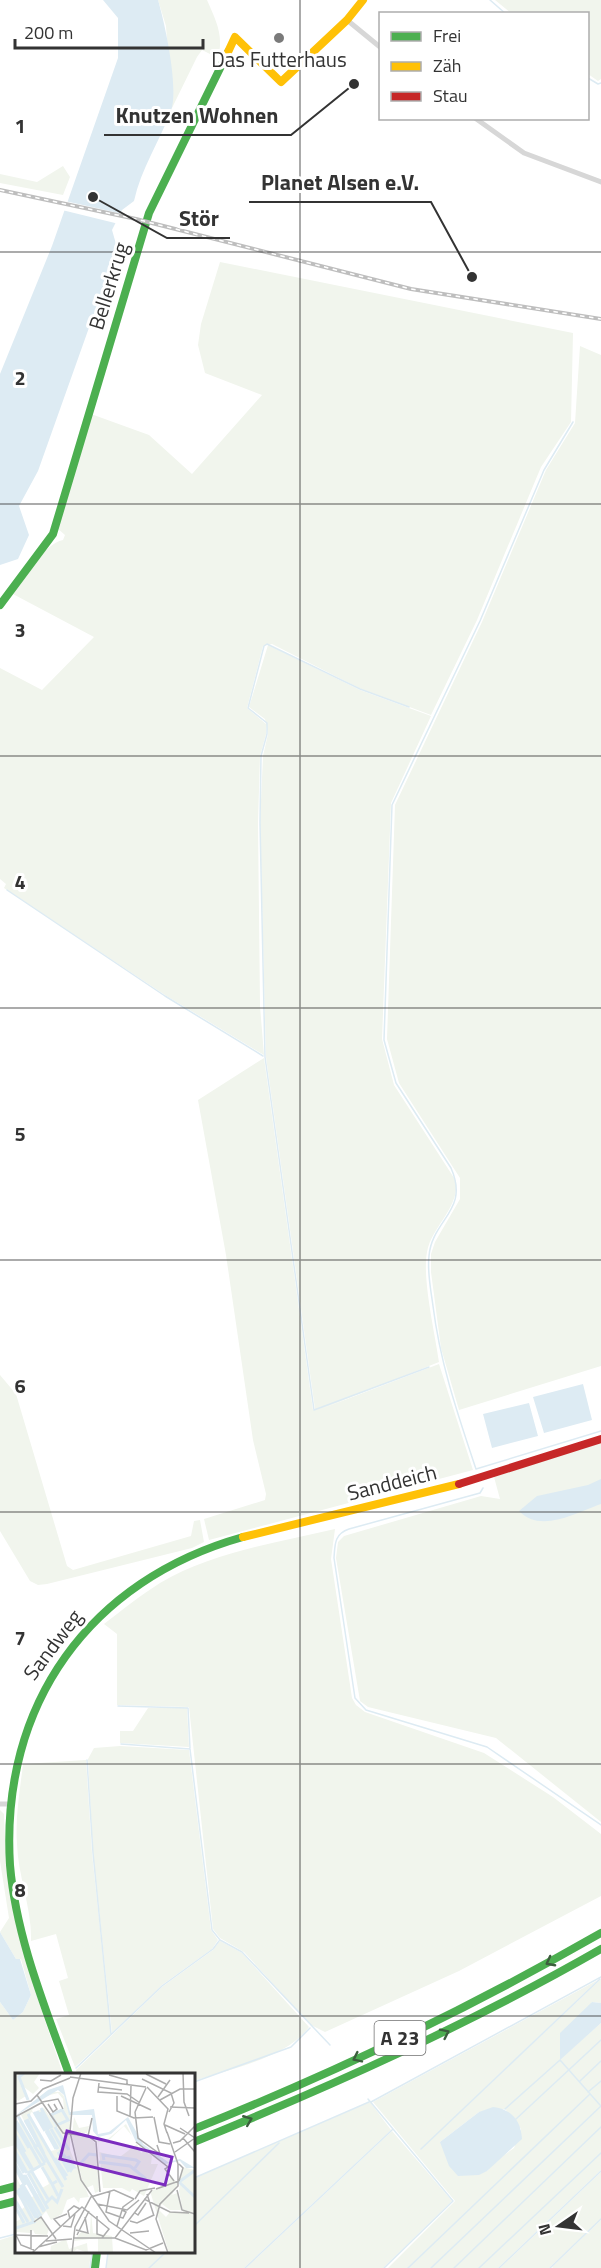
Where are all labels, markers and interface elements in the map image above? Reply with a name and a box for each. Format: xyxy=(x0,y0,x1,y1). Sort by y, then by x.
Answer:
scale bar xyxy=(15,12,202,50)
legend xyxy=(379,12,589,120)
text: 200 m xyxy=(24,19,73,46)
text: Frei xyxy=(433,22,461,49)
marker: Das Futterhaus xyxy=(272,31,286,45)
place label: Das Futterhaus xyxy=(211,43,347,75)
text: Zäh xyxy=(433,52,461,79)
text: Stau xyxy=(433,82,468,109)
callout: Knutzen Wohnen xyxy=(104,95,291,135)
text: Knutzen Wohnen xyxy=(116,98,278,132)
text: 1 xyxy=(14,110,26,141)
callout: Planet Alsen e.V. xyxy=(249,162,431,202)
text: Planet Alsen e.V. xyxy=(261,165,419,199)
callout: Stör xyxy=(167,198,230,238)
text: Stör xyxy=(179,201,219,235)
street label: Bellerkrug xyxy=(80,238,137,334)
text: 2 xyxy=(14,362,26,393)
text: 3 xyxy=(14,614,26,645)
text: 4 xyxy=(14,866,26,897)
text: 5 xyxy=(14,1118,26,1149)
text: 6 xyxy=(14,1370,26,1401)
street label: Sanddeich xyxy=(344,1455,440,1509)
street label: Sandweg xyxy=(15,1602,90,1687)
text: 7 xyxy=(14,1622,26,1653)
text: 8 xyxy=(14,1874,26,1905)
one-way arrow xyxy=(545,1954,556,1966)
road number: A 23 xyxy=(374,2021,426,2055)
one-way arrow xyxy=(439,2028,450,2040)
one-way arrow xyxy=(353,2051,364,2063)
inset map xyxy=(15,2073,195,2253)
one-way arrow xyxy=(242,2115,253,2127)
north arrow xyxy=(529,2196,589,2256)
text: N xyxy=(531,2221,557,2238)

